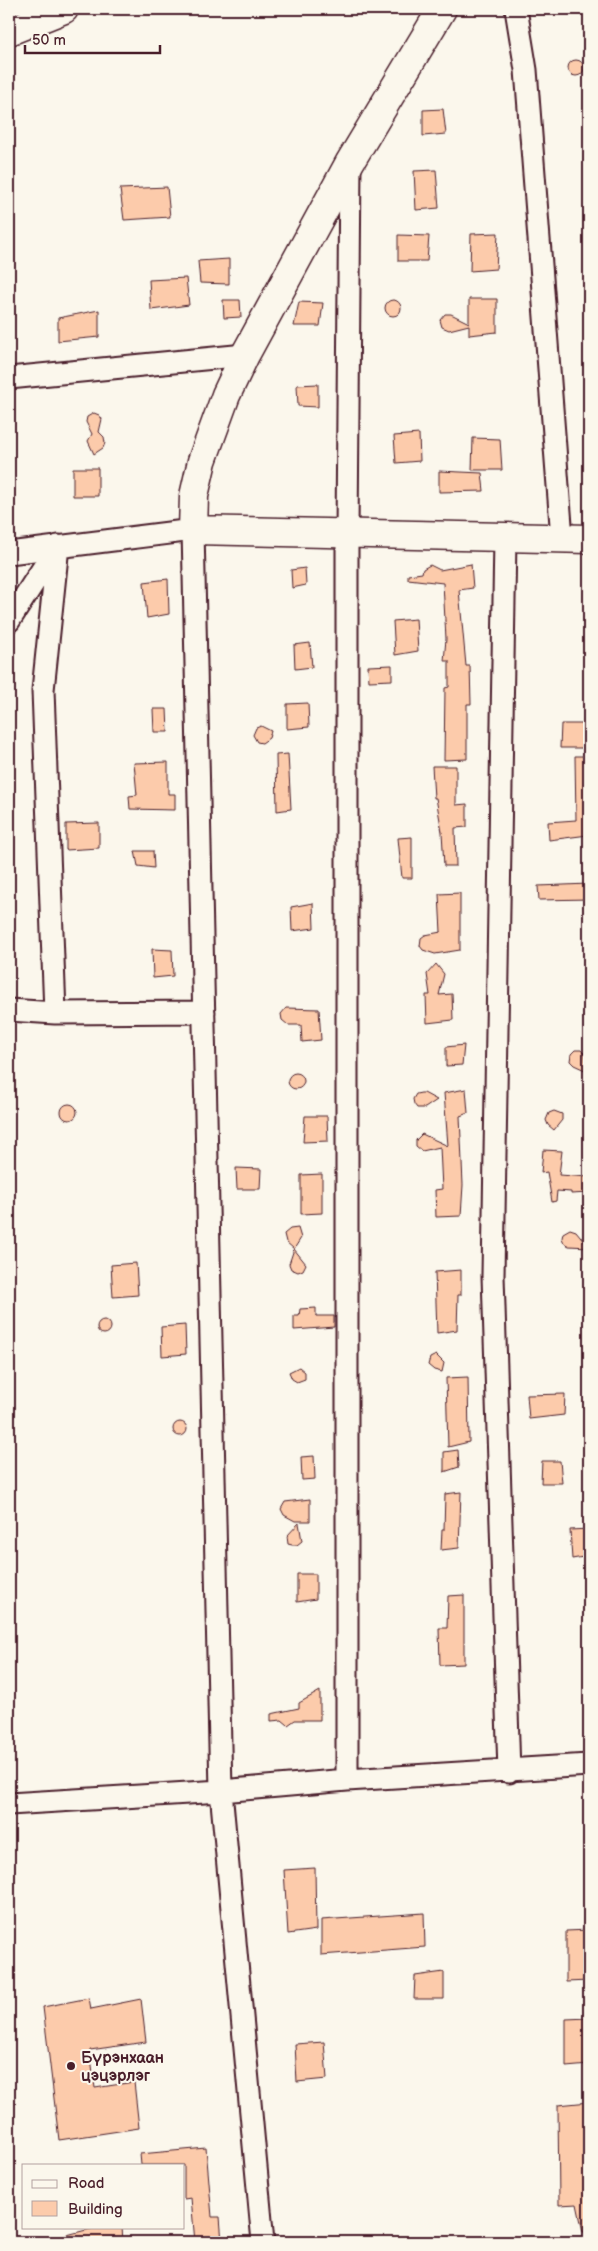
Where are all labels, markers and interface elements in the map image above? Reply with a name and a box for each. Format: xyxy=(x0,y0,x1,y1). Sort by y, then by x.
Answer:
scale bar xyxy=(25,22,160,54)
text: 50 m xyxy=(32,31,66,50)
place label: Бүрэнхаан цэцэрлэг xyxy=(81,2049,164,2086)
marker: Бүрэнхаан цэцэрлэг xyxy=(65,2060,77,2072)
legend xyxy=(22,2164,185,2228)
text: Road xyxy=(68,2174,104,2193)
text: Building xyxy=(68,2200,123,2219)

